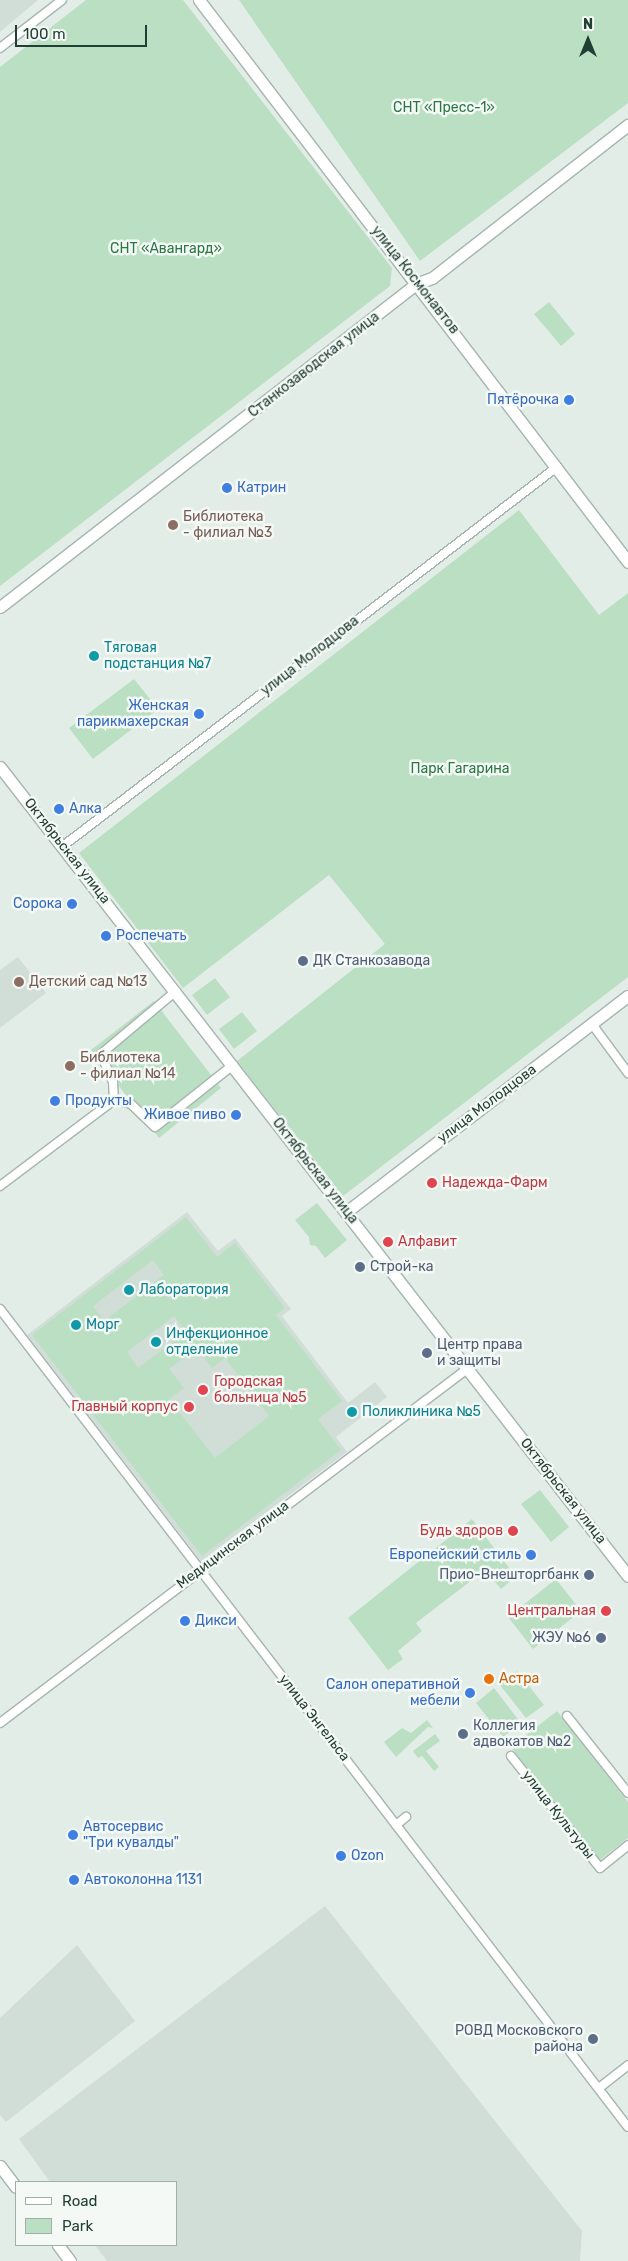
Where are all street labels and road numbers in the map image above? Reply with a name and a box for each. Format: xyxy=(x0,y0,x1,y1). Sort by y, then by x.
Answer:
street label: улица Космонавтов xyxy=(368,223,462,337)
street label: Станкозаводская улица xyxy=(245,309,383,421)
street label: улица Молодцова xyxy=(258,613,362,699)
street label: Октябрьская улица xyxy=(20,795,114,907)
street label: улица Молодцова xyxy=(434,1061,540,1147)
street label: Октябрьская улица xyxy=(268,1115,362,1227)
street label: Октябрьская улица xyxy=(516,1435,610,1547)
street label: Медицинская улица xyxy=(174,1497,292,1593)
street label: улица Энгельса xyxy=(275,1671,353,1765)
street label: улица Культуры xyxy=(518,1768,598,1862)

